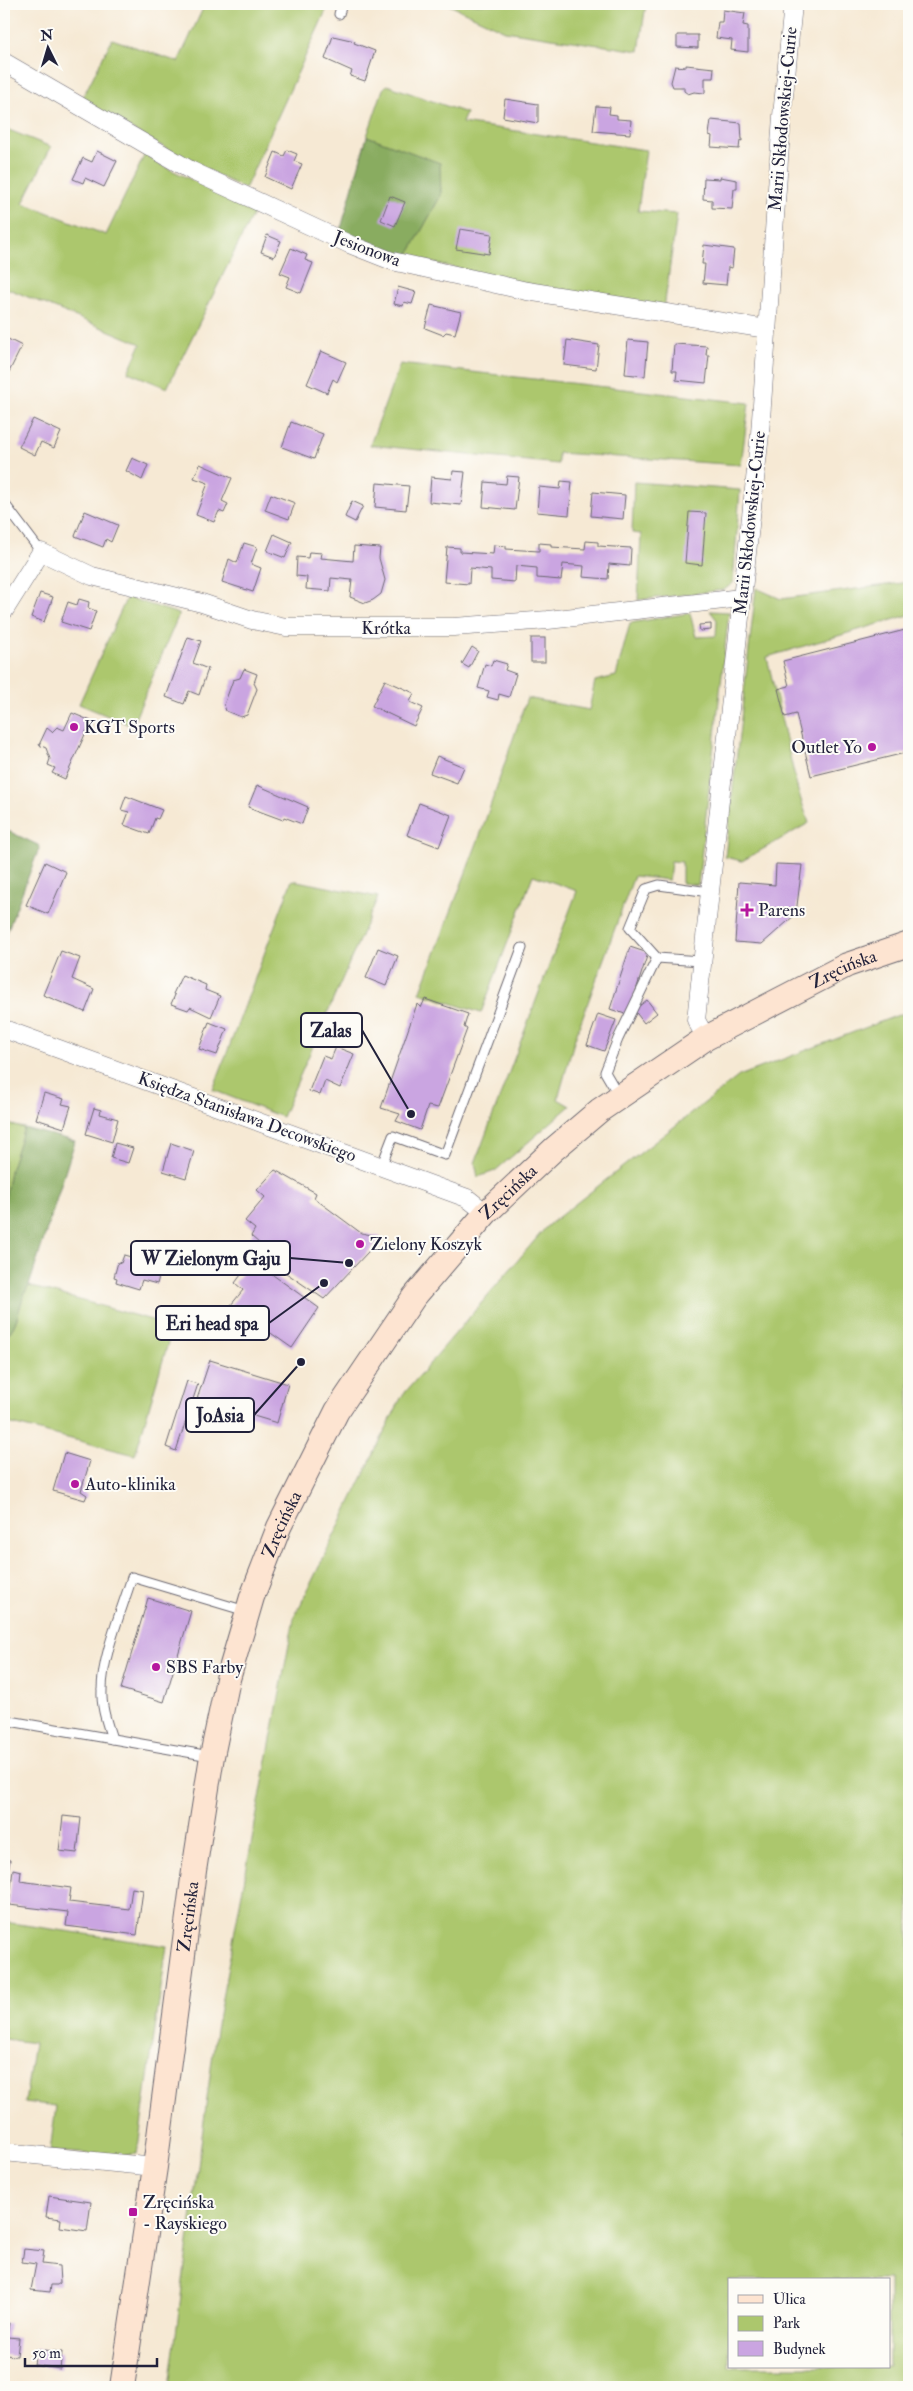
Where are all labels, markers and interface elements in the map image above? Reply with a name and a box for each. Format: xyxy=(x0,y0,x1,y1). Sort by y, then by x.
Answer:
north arrow xyxy=(22,22,72,72)
street label: Marii Skłodowskiej-Curie xyxy=(763,25,803,212)
text: N xyxy=(39,26,54,45)
street label: Jesionowa xyxy=(329,225,404,273)
street label: Marii Skłodowskiej-Curie xyxy=(729,429,771,616)
street label: Krótka xyxy=(361,617,411,640)
place label: KGT Sports xyxy=(84,716,175,739)
marker: KGT Sports xyxy=(68,721,80,733)
place label: Outlet Yo xyxy=(791,736,862,759)
marker: Outlet Yo xyxy=(866,741,878,753)
place label: Parens xyxy=(758,899,805,922)
marker: Parens xyxy=(740,903,754,917)
street label: Zręcińska xyxy=(806,944,880,994)
callout: Zalas xyxy=(301,1013,362,1047)
text: Zalas xyxy=(310,1019,352,1043)
street label: Księdza Stanisława Decowskiego xyxy=(135,1067,360,1167)
street label: Zręcińska xyxy=(475,1159,542,1225)
place label: Zielony Koszyk xyxy=(370,1233,482,1256)
marker: Zielony Koszyk xyxy=(354,1238,366,1250)
callout: W Zielonym Gaju xyxy=(131,1241,290,1275)
text: W Zielonym Gaju xyxy=(140,1247,281,1272)
callout: Eri head spa xyxy=(156,1306,269,1340)
text: Eri head spa xyxy=(166,1312,260,1337)
callout: JoAsia xyxy=(186,1398,254,1432)
text: JoAsia xyxy=(195,1404,245,1428)
place label: Auto-klinika xyxy=(84,1473,176,1496)
marker: Auto-klinika xyxy=(69,1478,81,1490)
street label: Zręcińska xyxy=(257,1486,307,1561)
place label: SBS Farby xyxy=(166,1656,244,1679)
marker: SBS Farby xyxy=(150,1661,162,1673)
street label: Zręcińska xyxy=(172,1879,204,1953)
place label: Zręcińska - Rayskiego xyxy=(143,2191,227,2235)
marker: Zręcińska - Rayskiego xyxy=(127,2206,139,2218)
legend xyxy=(728,2278,890,2368)
text: Ulica xyxy=(773,2290,806,2309)
text: Park xyxy=(773,2314,800,2333)
scale bar xyxy=(25,2336,158,2368)
text: Budynek xyxy=(773,2340,826,2359)
text: 50 m xyxy=(32,2344,61,2363)

